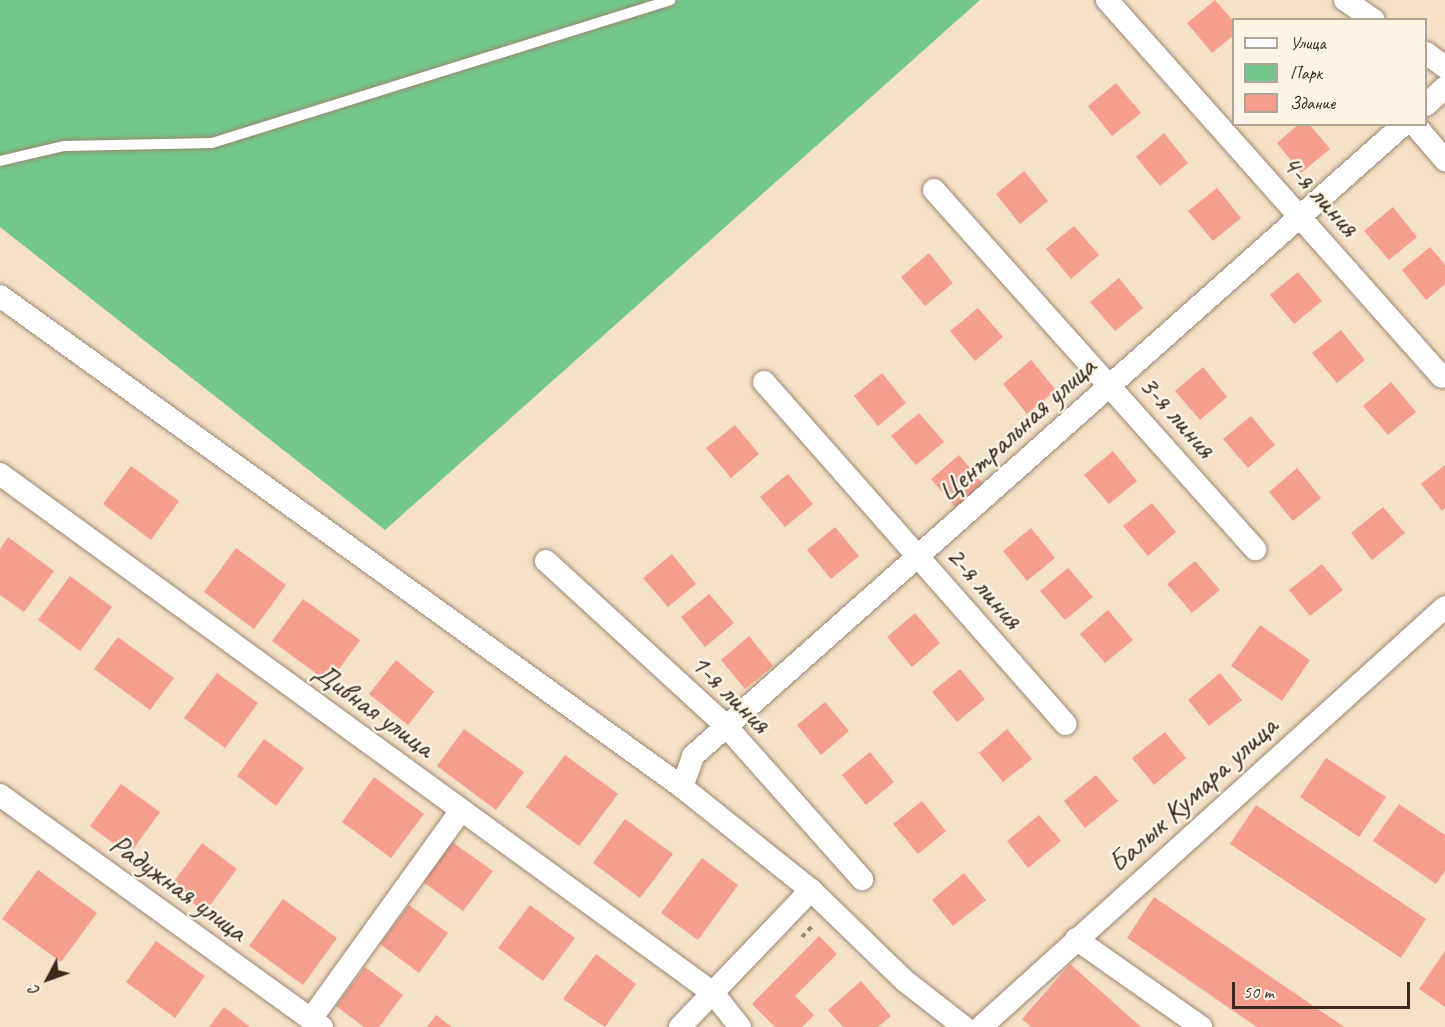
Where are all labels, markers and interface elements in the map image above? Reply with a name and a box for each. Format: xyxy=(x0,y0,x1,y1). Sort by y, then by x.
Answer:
legend xyxy=(1232,18,1427,126)
text: Улица xyxy=(1290,32,1326,54)
text: Парк xyxy=(1290,62,1322,84)
text: Здание xyxy=(1290,92,1335,114)
street label: 4-я линия xyxy=(1275,146,1367,244)
street label: Центральная улица xyxy=(929,348,1103,510)
street label: 3-я линия xyxy=(1132,367,1224,465)
street label: 2-я линия xyxy=(939,538,1031,636)
street label: 1-я линия xyxy=(683,645,779,741)
street label: Дивная улица xyxy=(307,653,441,765)
street label: Балык Кумара улица xyxy=(1100,709,1284,879)
street label: Радужная улица xyxy=(103,825,255,949)
north arrow xyxy=(18,949,78,1009)
scale bar xyxy=(1235,970,1414,1008)
text: С xyxy=(24,981,45,1000)
text: 50 m xyxy=(1243,981,1274,1003)

